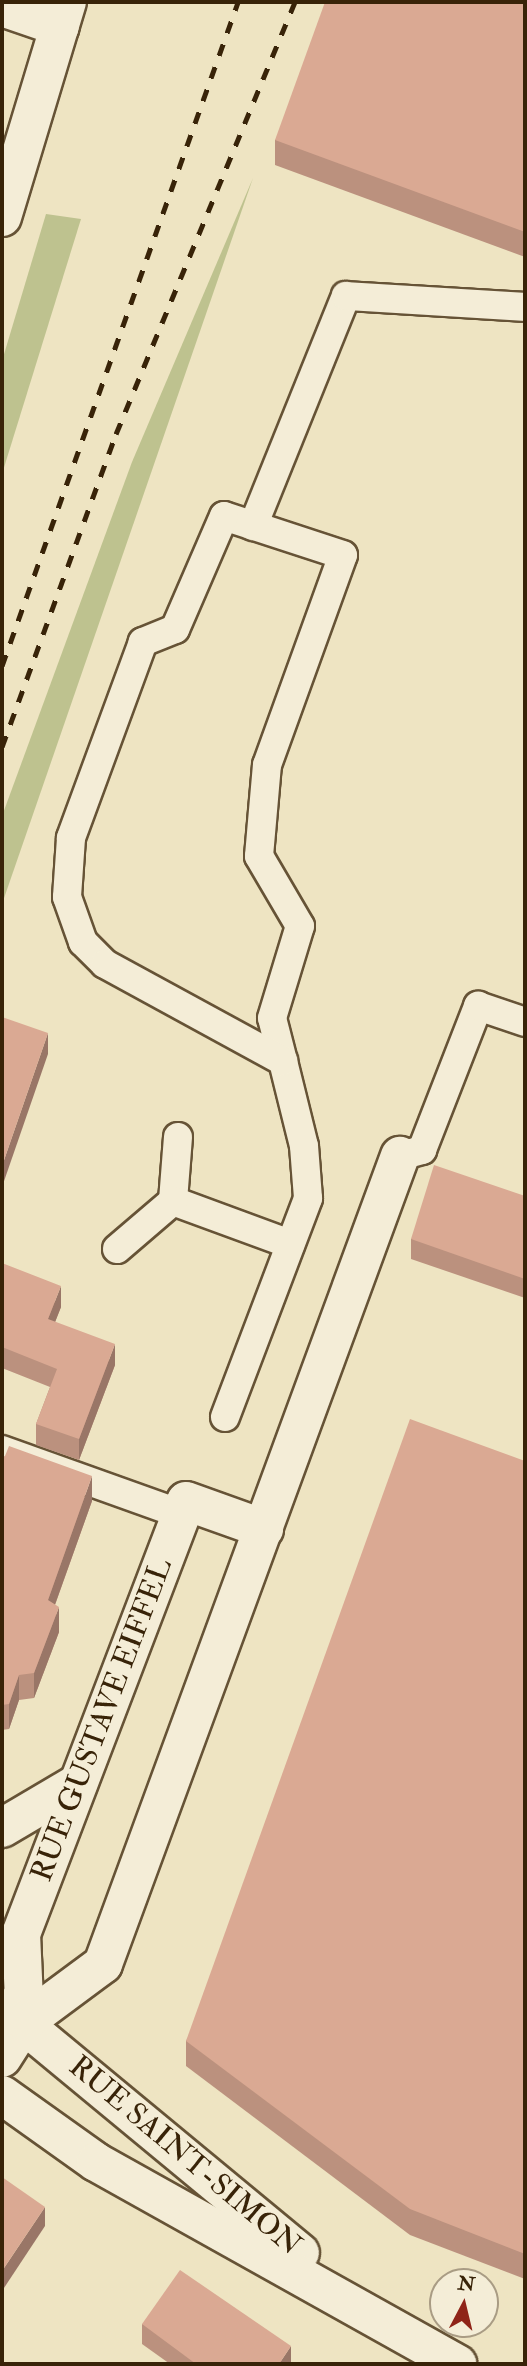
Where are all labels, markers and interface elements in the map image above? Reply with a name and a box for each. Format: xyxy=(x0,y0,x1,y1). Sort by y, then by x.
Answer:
street label: RUE GUSTAVE EIFFEL xyxy=(24,1553,180,1887)
street label: RUE SAINT-SIMON xyxy=(62,2048,308,2264)
north arrow xyxy=(429,2268,499,2338)
text: N xyxy=(456,2271,476,2297)

